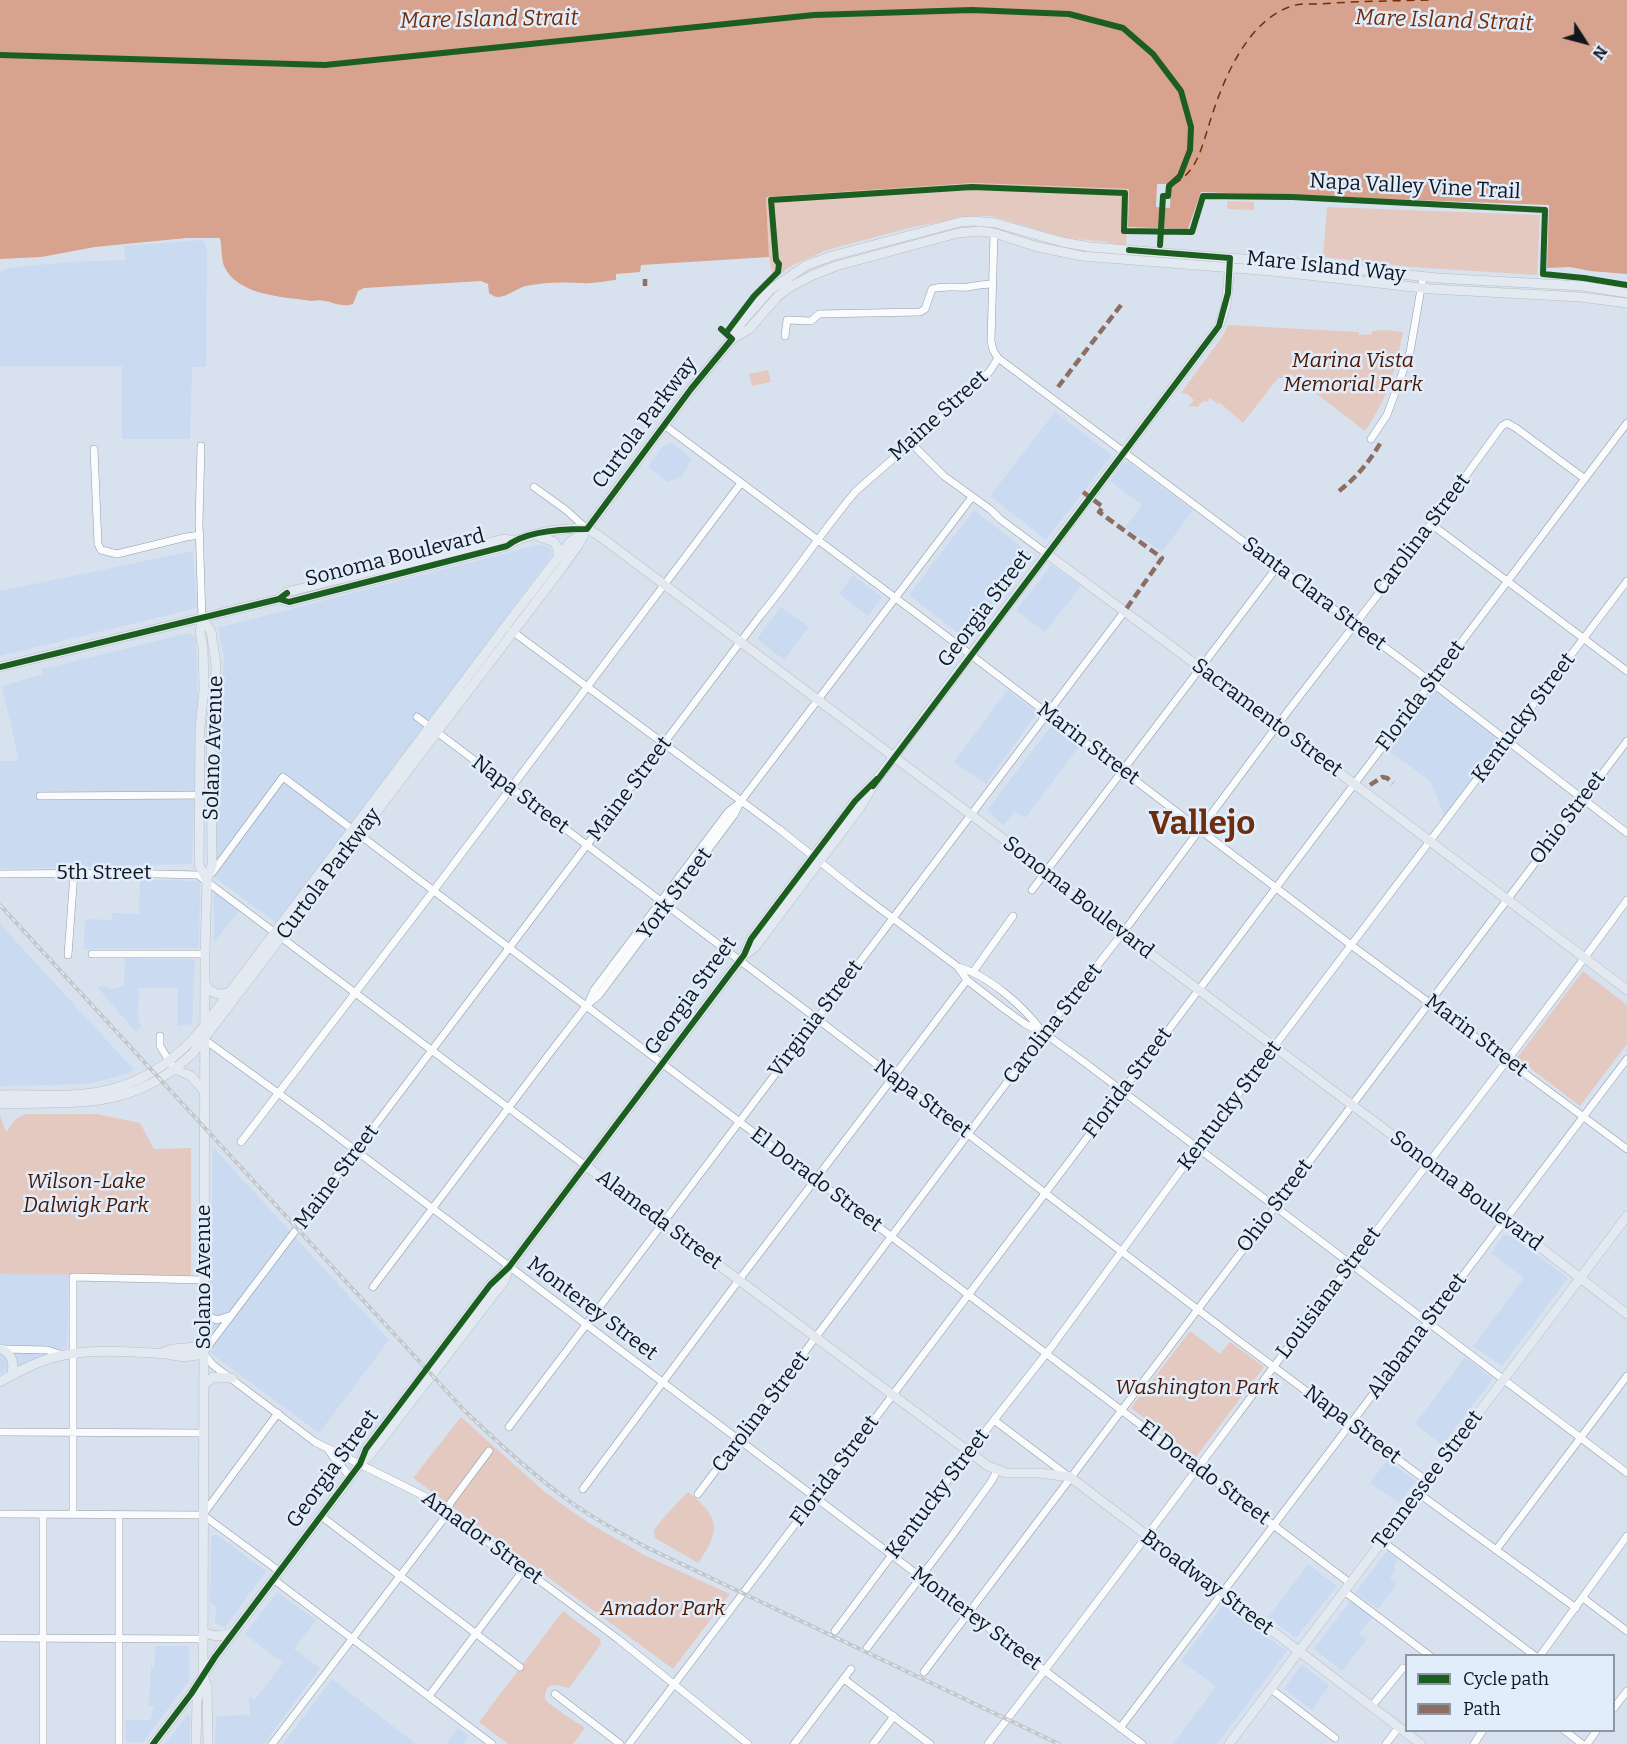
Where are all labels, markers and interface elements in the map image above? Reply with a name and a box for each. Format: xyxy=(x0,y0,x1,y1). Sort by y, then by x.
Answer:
water label: Mare Island Strait xyxy=(400,5,578,35)
water label: Mare Island Strait xyxy=(1354,5,1534,37)
north arrow xyxy=(1555,12,1615,72)
text: N xyxy=(1589,42,1611,63)
street label: Napa Valley Vine Trail xyxy=(1309,169,1521,205)
street label: Mare Island Way xyxy=(1245,246,1407,288)
park label: Marina Vista Memorial Park xyxy=(1283,348,1423,398)
street label: Curtola Parkway xyxy=(587,352,703,494)
street label: Maine Street xyxy=(884,365,994,467)
street label: Carolina Street xyxy=(1368,469,1476,601)
street label: Sonoma Boulevard xyxy=(302,523,488,593)
street label: Santa Clara Street xyxy=(1237,532,1391,656)
street label: Georgia Street xyxy=(933,545,1037,673)
street label: Florida Street xyxy=(1371,636,1471,756)
street label: Kentucky Street xyxy=(1467,648,1581,788)
street label: Sacramento Street xyxy=(1187,653,1347,783)
street label: Solano Avenue xyxy=(199,675,229,821)
street label: Marin Street xyxy=(1032,697,1144,791)
street label: Maine Street xyxy=(583,732,677,846)
street label: Napa Street xyxy=(466,750,574,840)
street label: Ohio Street xyxy=(1525,766,1611,870)
street label: Curtola Parkway xyxy=(271,803,387,945)
district label: Vallejo xyxy=(1149,805,1255,845)
street label: Sonoma Boulevard xyxy=(998,831,1158,965)
street label: York Street xyxy=(632,843,718,945)
street label: 5th Street xyxy=(56,860,152,886)
street label: Georgia Street xyxy=(640,932,742,1060)
street label: Virginia Street xyxy=(764,955,868,1083)
street label: Carolina Street xyxy=(998,959,1108,1089)
street label: Marin Street xyxy=(1420,989,1532,1083)
street label: Florida Street xyxy=(1078,1023,1178,1143)
street label: Kentucky Street xyxy=(1173,1036,1287,1176)
street label: Napa Street xyxy=(868,1054,976,1144)
street label: Maine Street xyxy=(290,1120,384,1234)
street label: El Dorado Street xyxy=(745,1122,887,1238)
street label: Sonoma Boulevard xyxy=(1385,1125,1547,1257)
street label: Ohio Street xyxy=(1232,1154,1318,1258)
street label: Alameda Street xyxy=(591,1165,727,1275)
park label: Wilson-Lake Dalwigk Park xyxy=(23,1169,149,1219)
street label: Solano Avenue xyxy=(191,1204,217,1350)
street label: Louisiana Street xyxy=(1271,1222,1387,1364)
street label: Monterey Street xyxy=(522,1252,662,1366)
street label: Alabama Street xyxy=(1362,1268,1472,1404)
street label: Carolina Street xyxy=(707,1346,815,1478)
park label: Washington Park xyxy=(1115,1375,1279,1401)
street label: Napa Street xyxy=(1298,1380,1406,1470)
street label: Georgia Street xyxy=(282,1405,384,1533)
street label: Tennessee Street xyxy=(1368,1406,1488,1554)
street label: Florida Street xyxy=(785,1411,885,1531)
street label: El Dorado Street xyxy=(1133,1415,1275,1531)
street label: Kentucky Street xyxy=(881,1424,995,1564)
street label: Amador Street xyxy=(417,1486,547,1590)
street label: Broadway Street xyxy=(1136,1525,1278,1641)
street label: Monterey Street xyxy=(906,1562,1046,1676)
park label: Amador Park xyxy=(600,1596,726,1622)
legend xyxy=(1405,1654,1615,1732)
text: Cycle path xyxy=(1463,1668,1549,1690)
text: Path xyxy=(1463,1698,1501,1720)

